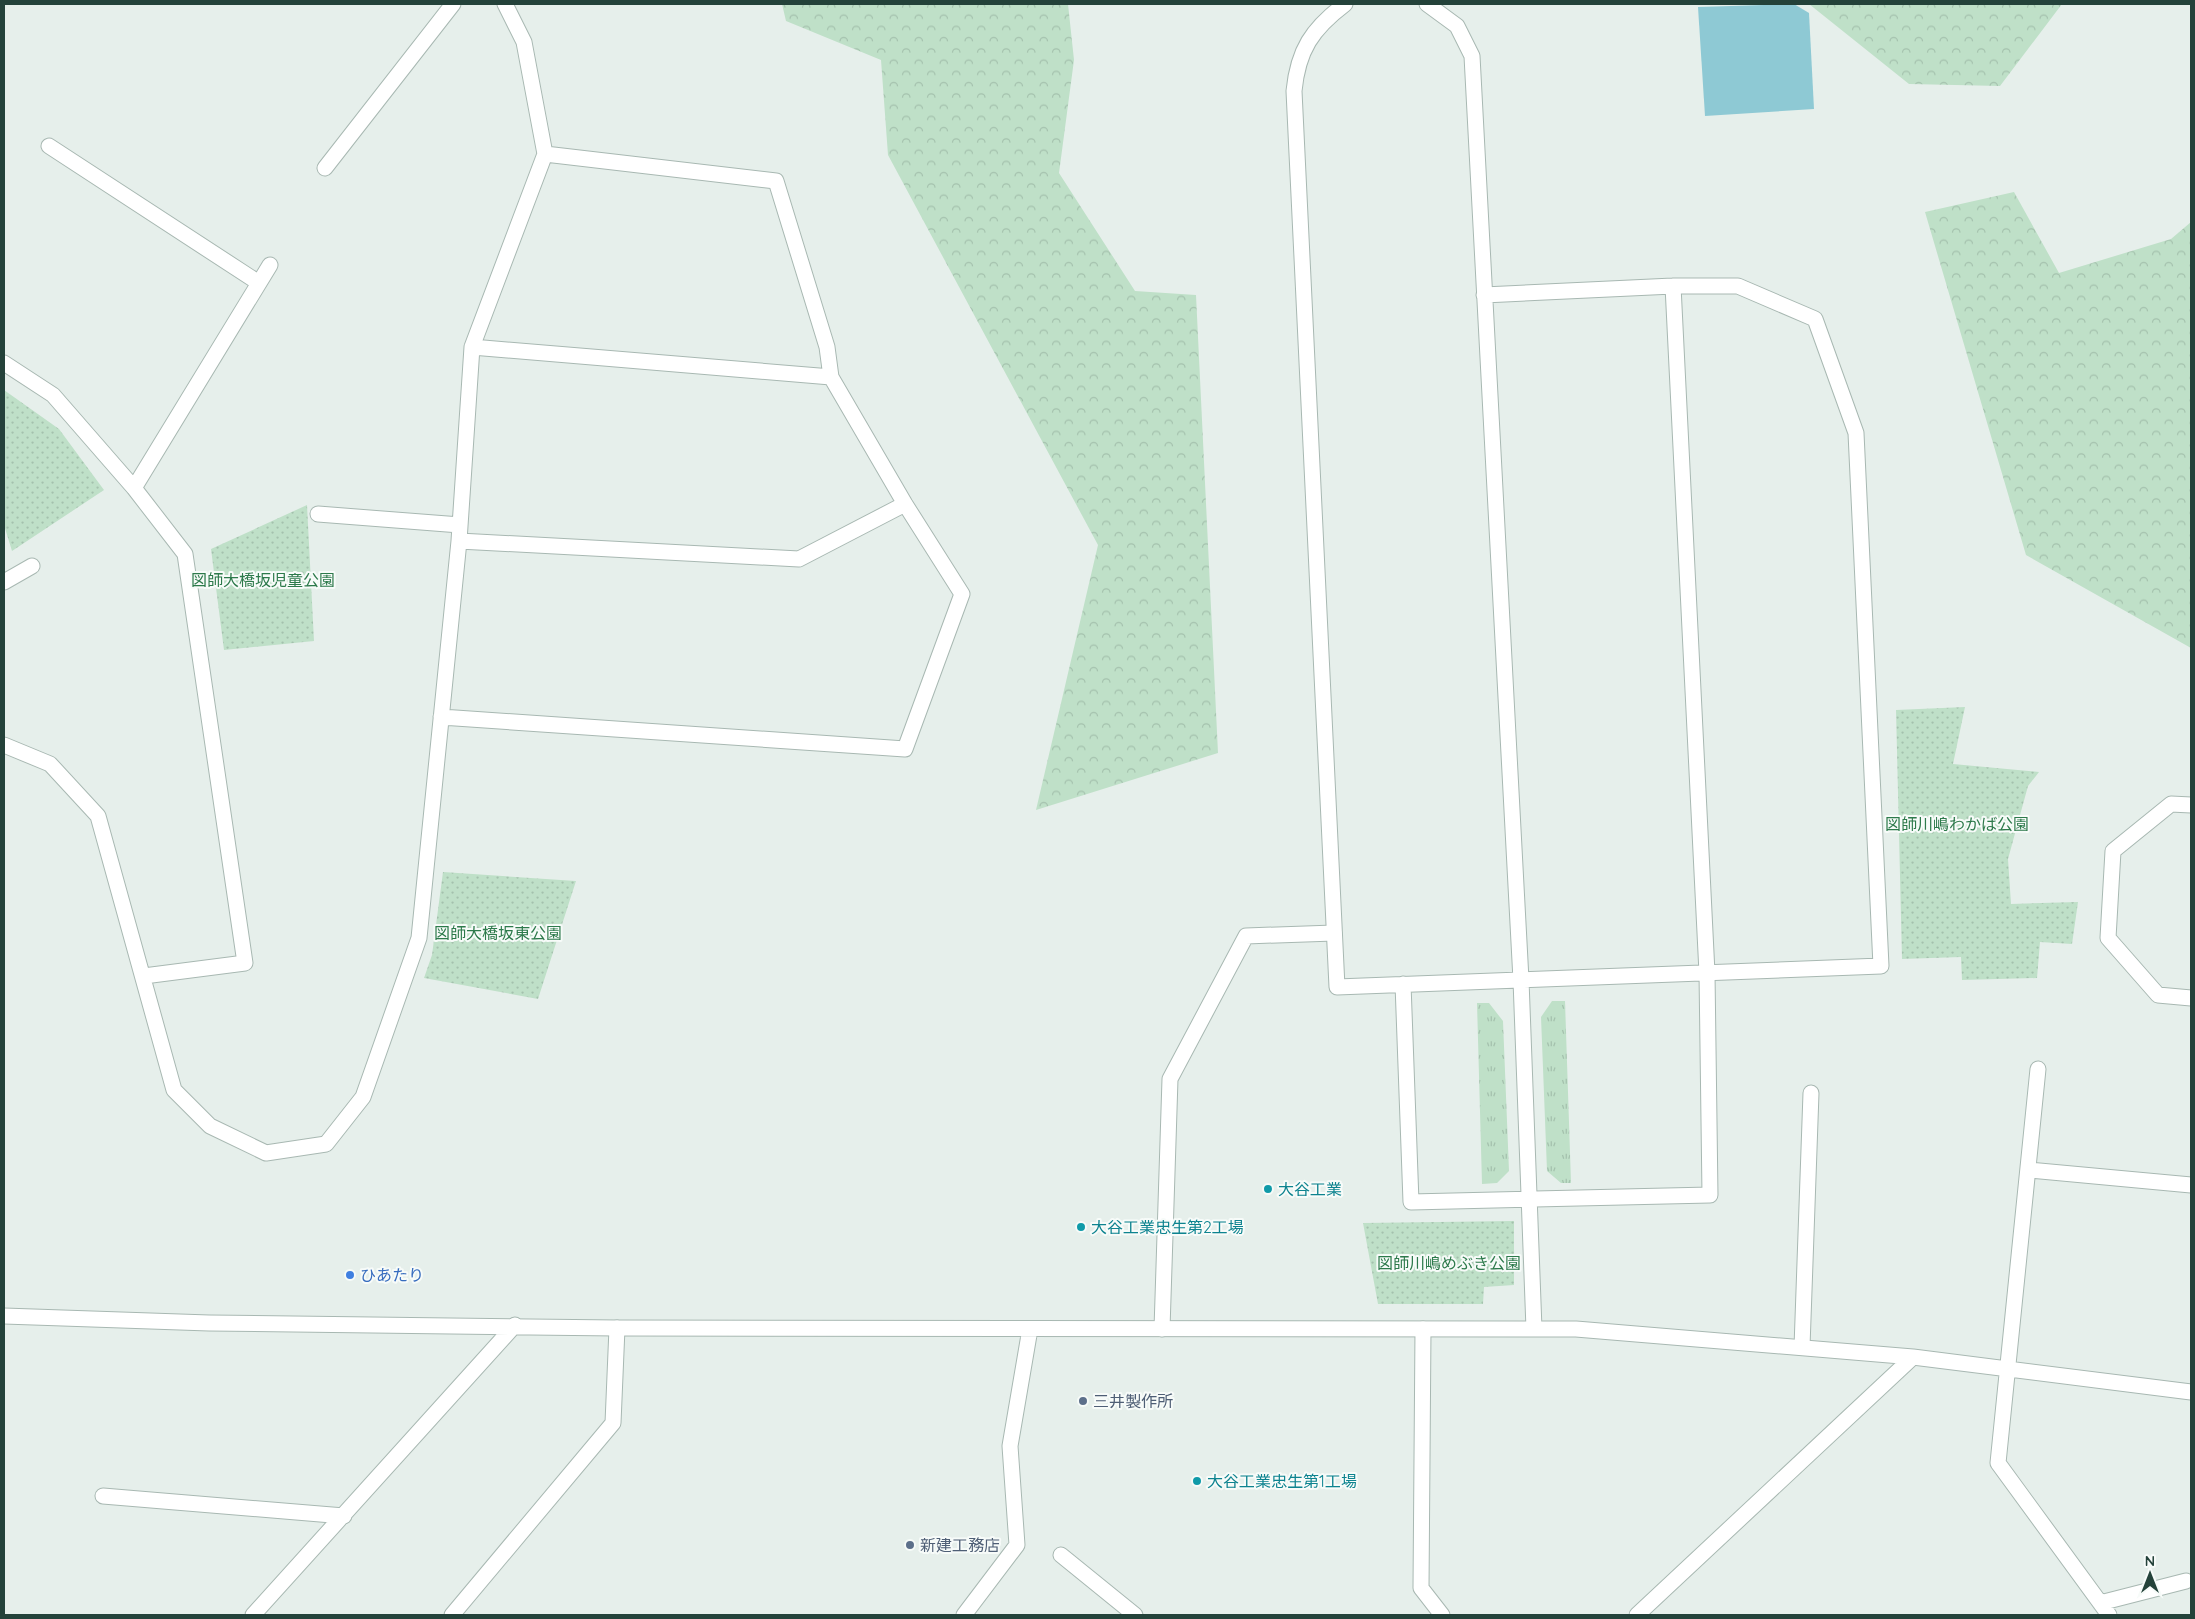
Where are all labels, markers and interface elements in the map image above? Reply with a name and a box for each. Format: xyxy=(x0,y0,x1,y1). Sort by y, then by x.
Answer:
park label: 図師大橋坂児童公園 xyxy=(191,570,335,590)
park label: 図師川嶋わかば公園 xyxy=(1885,814,2029,834)
park label: 図師大橋坂東公園 xyxy=(434,923,562,943)
place label: 大谷工業 xyxy=(1278,1179,1342,1199)
marker: 大谷工業 xyxy=(1262,1183,1274,1195)
place label: 大谷工業忠生第2工場 xyxy=(1091,1217,1244,1237)
marker: 大谷工業忠生第2工場 xyxy=(1075,1221,1087,1233)
park label: 図師川嶋めぶき公園 xyxy=(1377,1253,1521,1273)
place label: ひあたり xyxy=(360,1265,424,1285)
marker: ひあたり xyxy=(344,1269,356,1281)
place label: 三井製作所 xyxy=(1093,1391,1173,1411)
marker: 三井製作所 xyxy=(1077,1395,1089,1407)
place label: 大谷工業忠生第1工場 xyxy=(1207,1471,1357,1491)
marker: 大谷工業忠生第1工場 xyxy=(1191,1475,1203,1487)
place label: 新建工務店 xyxy=(920,1535,1000,1555)
marker: 新建工務店 xyxy=(904,1539,916,1551)
north arrow xyxy=(2125,1549,2175,1599)
text: N xyxy=(2145,1552,2155,1570)

